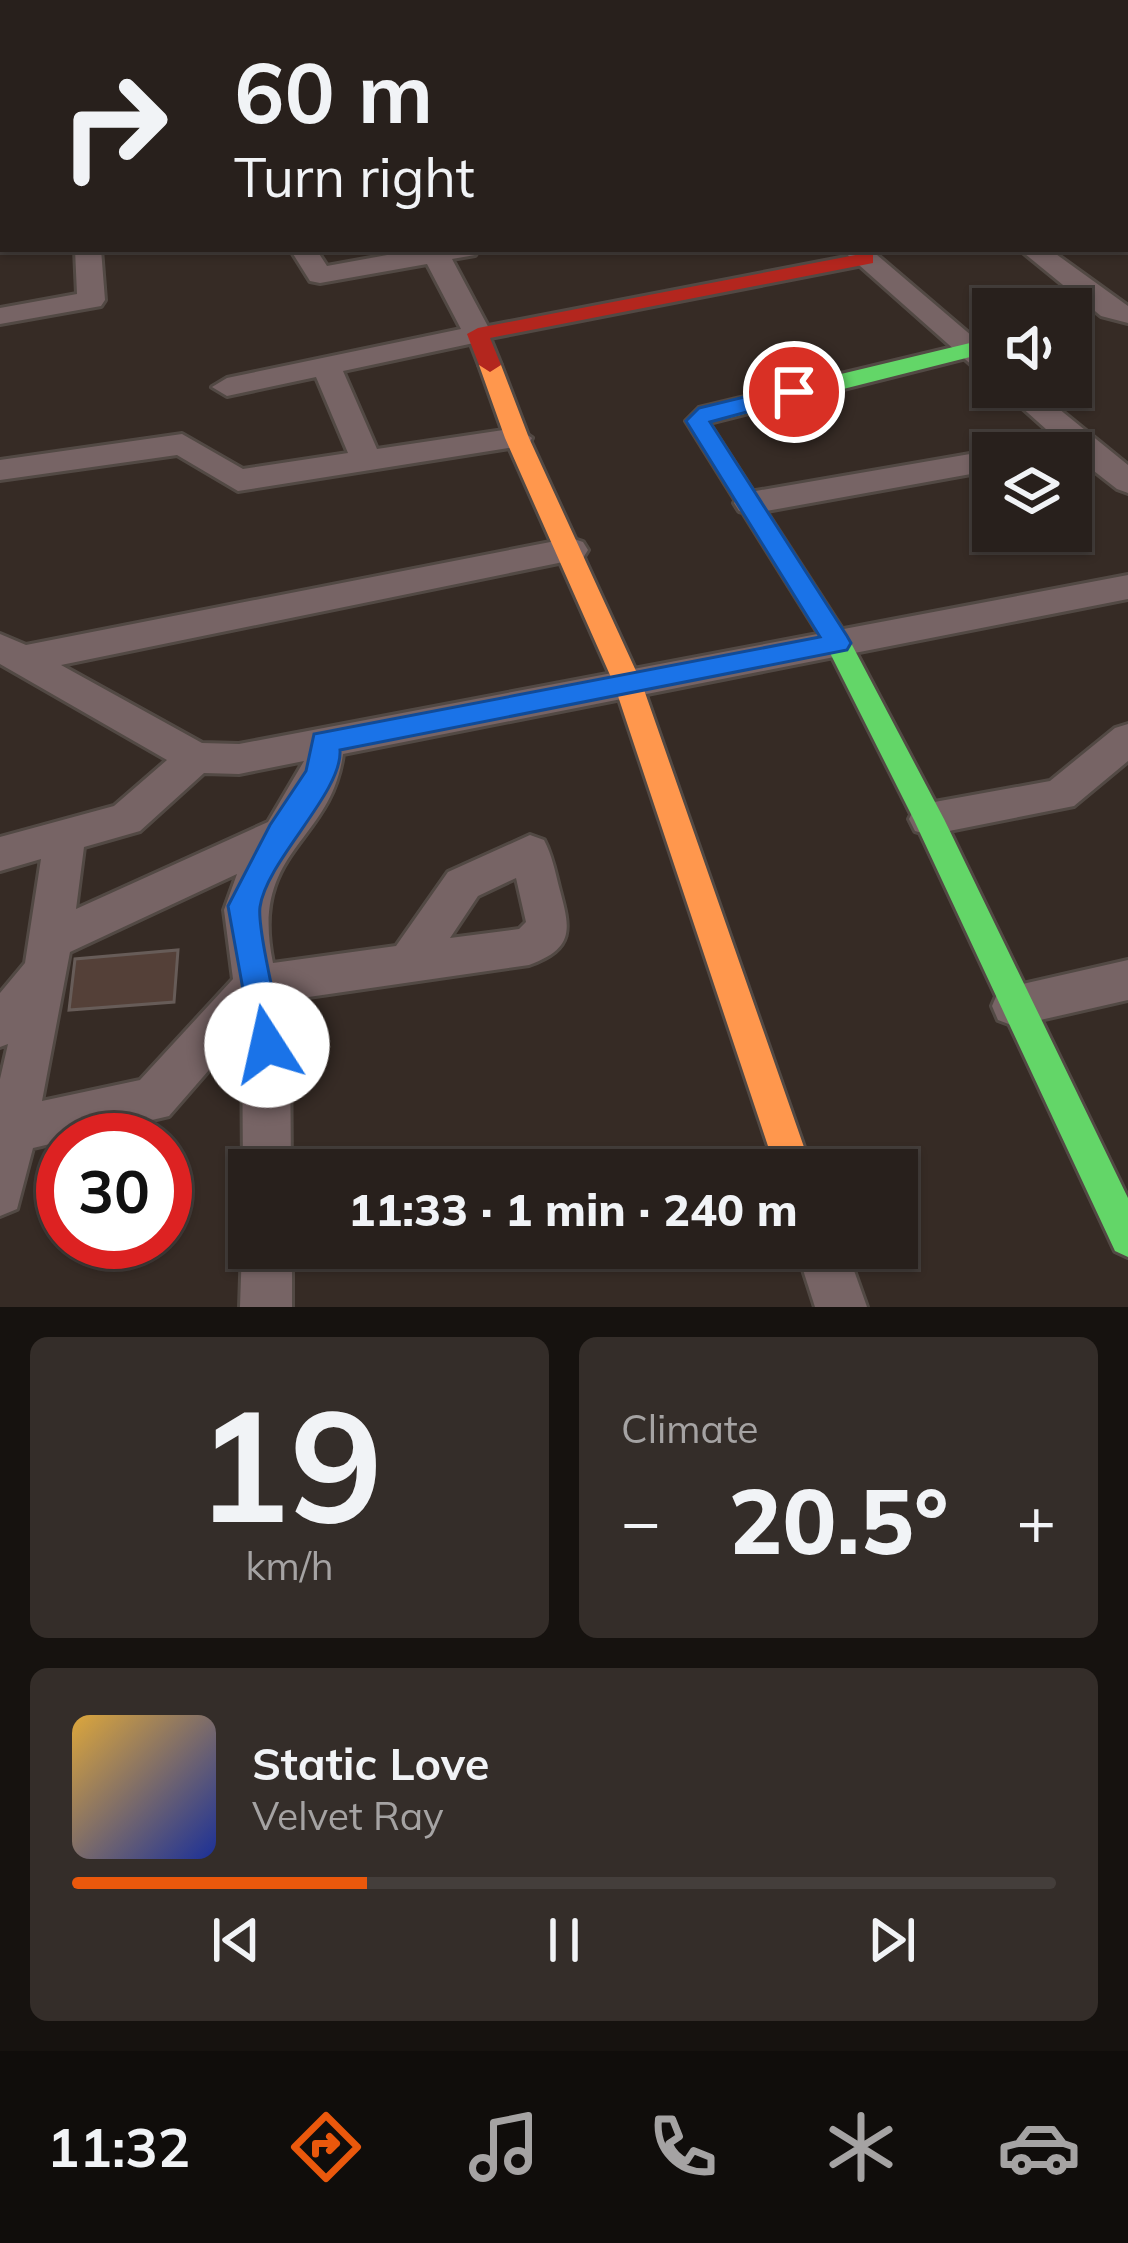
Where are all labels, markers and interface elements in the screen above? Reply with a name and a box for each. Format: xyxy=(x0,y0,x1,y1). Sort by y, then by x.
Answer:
text: 60 m xyxy=(234,39,433,144)
icon: right xyxy=(36,48,192,204)
text: Turn right xyxy=(234,143,475,211)
map controls xyxy=(972,288,1092,552)
button: sound xyxy=(972,288,1092,408)
pin xyxy=(743,341,845,443)
icon: arrive xyxy=(761,359,827,425)
button: layers xyxy=(972,432,1092,552)
position arrow xyxy=(204,982,330,1108)
speed limit sign: 30 xyxy=(36,1113,192,1269)
text: 11:33 · 1 min · 240 m xyxy=(348,1181,798,1237)
text: 19 xyxy=(196,1365,383,1561)
text: Climate xyxy=(621,1404,759,1453)
text: 20.5° xyxy=(729,1464,948,1577)
text: − xyxy=(621,1479,661,1562)
text: + xyxy=(1016,1479,1056,1562)
text: km/h xyxy=(245,1541,334,1590)
text: Static Love xyxy=(252,1735,489,1791)
text: Velvet Ray xyxy=(252,1791,444,1840)
icon: previous xyxy=(203,1907,269,1973)
icon: pause xyxy=(531,1907,597,1973)
icon: next xyxy=(859,1907,925,1973)
icon: directions xyxy=(284,2105,368,2189)
icon: music xyxy=(462,2105,546,2189)
icon: phone xyxy=(641,2105,725,2189)
icon: climate xyxy=(819,2105,903,2189)
icon: car xyxy=(997,2105,1081,2189)
text: 11:32 xyxy=(47,2113,190,2181)

